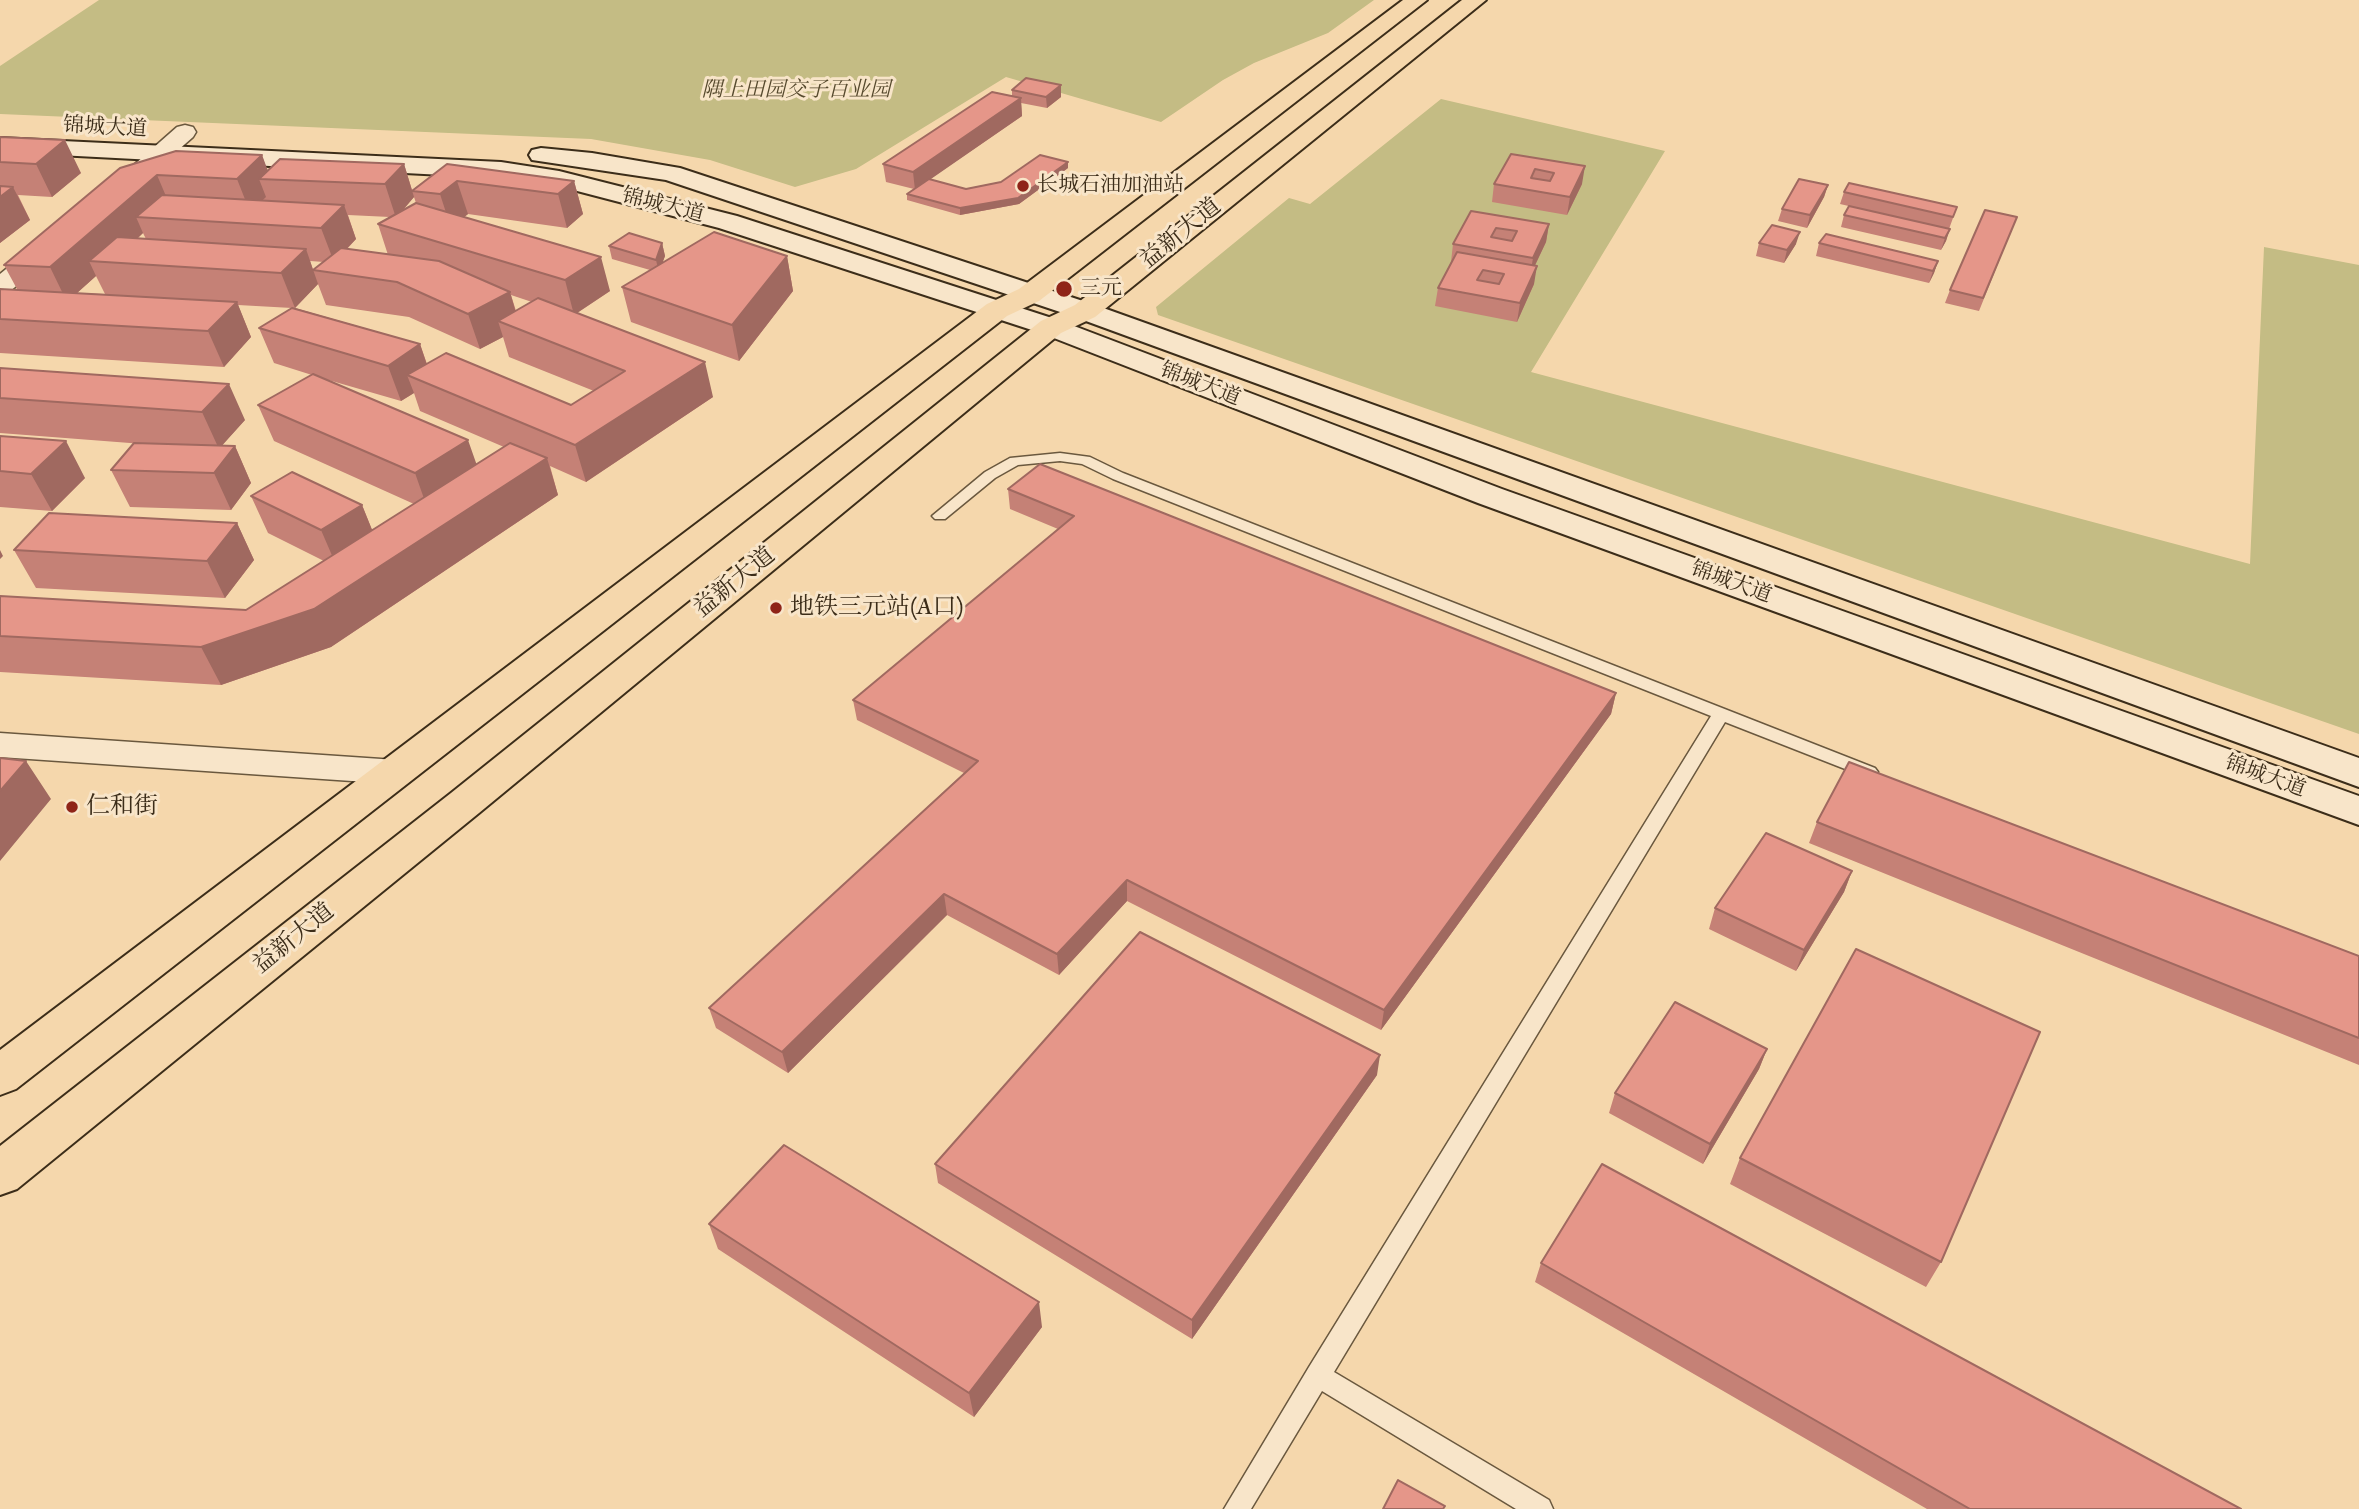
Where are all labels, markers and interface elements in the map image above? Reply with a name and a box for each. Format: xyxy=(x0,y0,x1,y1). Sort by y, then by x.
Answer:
park label: 隅上田园交子百业园 xyxy=(702,78,890,104)
street label: 锦城大道 xyxy=(62,113,148,143)
place label: 长城石油加油站 xyxy=(1037,173,1184,199)
marker: 长城石油加油站 xyxy=(1015,178,1031,194)
street label: 锦城大道 xyxy=(619,184,707,228)
street label: 益新大道 xyxy=(1135,193,1227,275)
place label: 三元 xyxy=(1080,276,1122,302)
marker: 三元 xyxy=(1054,279,1074,299)
street label: 锦城大道 xyxy=(1156,358,1244,412)
street label: 益新大道 xyxy=(689,542,781,624)
street label: 锦城大道 xyxy=(1687,557,1775,609)
place label: 地铁三元站(A口) xyxy=(790,594,964,622)
marker: 地铁三元站(A口) xyxy=(768,600,784,616)
street label: 锦城大道 xyxy=(2221,751,2309,803)
place label: 仁和街 xyxy=(86,793,158,821)
marker: 仁和街 xyxy=(64,799,80,815)
street label: 益新大道 xyxy=(248,898,340,980)

